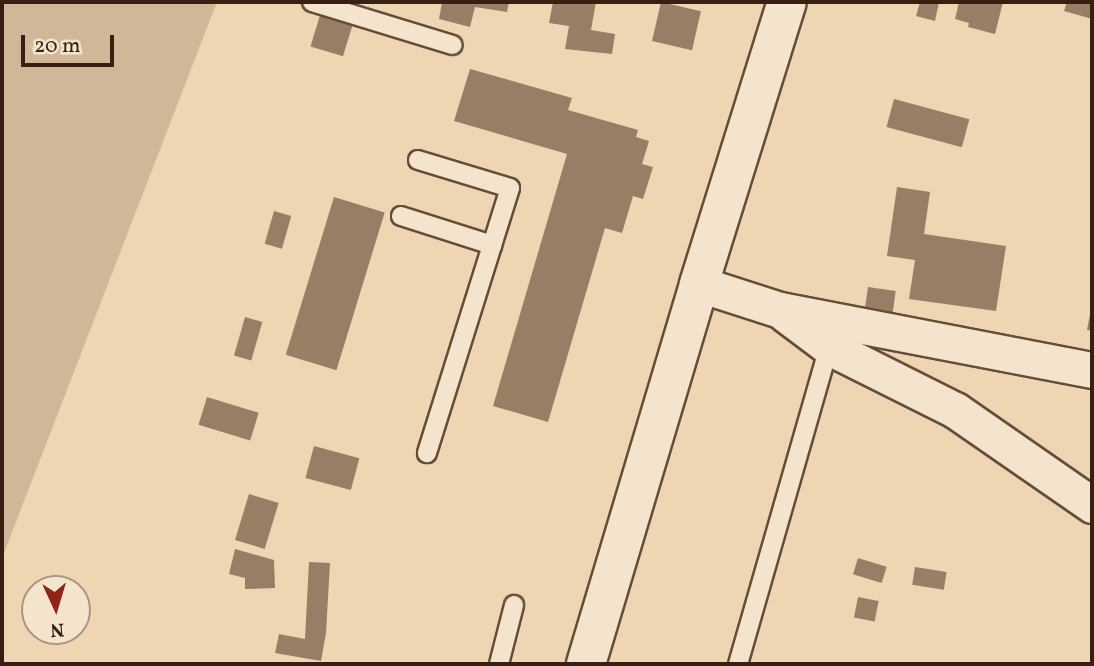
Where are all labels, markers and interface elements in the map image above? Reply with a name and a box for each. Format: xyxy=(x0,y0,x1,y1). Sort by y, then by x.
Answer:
scale bar xyxy=(24,21,117,65)
text: 20 m xyxy=(34,32,80,61)
north arrow xyxy=(21,575,91,645)
text: N xyxy=(50,616,65,642)

